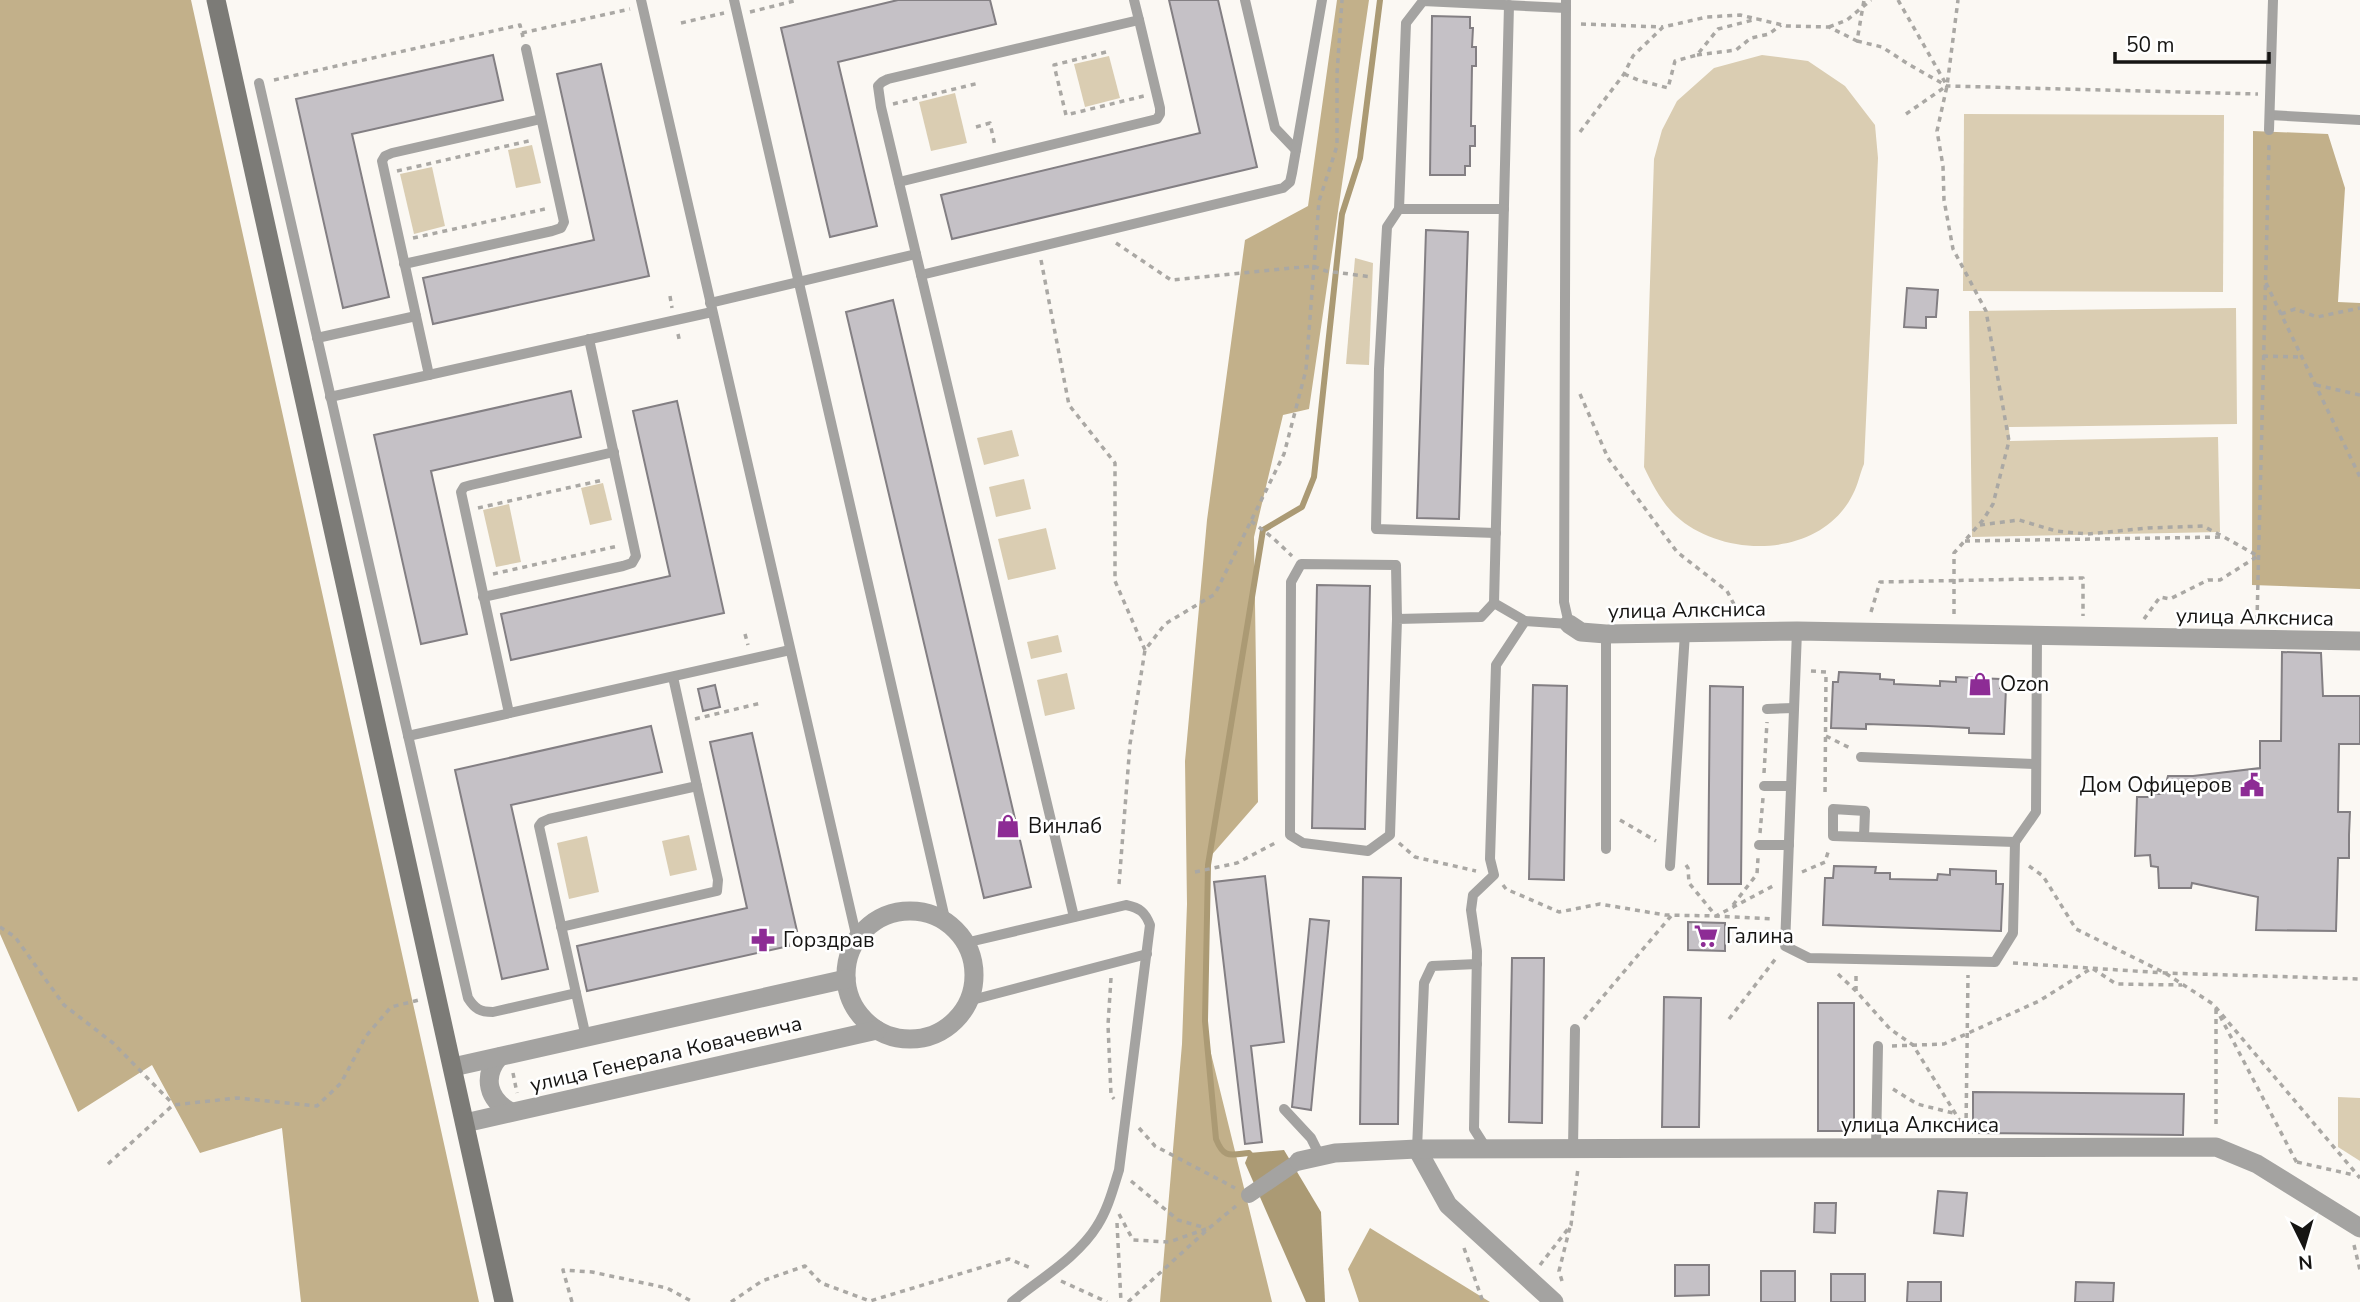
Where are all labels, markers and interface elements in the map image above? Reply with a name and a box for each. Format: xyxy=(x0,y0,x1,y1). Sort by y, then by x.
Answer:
scale bar xyxy=(2115,21,2269,65)
text: 50 m xyxy=(2126,31,2175,59)
street label: улица Алксниса xyxy=(1608,595,1766,625)
street label: улица Алксниса xyxy=(2176,602,2334,632)
shop icon: Ozon xyxy=(1966,670,1994,698)
place label: Ozon xyxy=(2000,670,2049,698)
place label: Дом Офицеров xyxy=(2080,771,2232,799)
public building icon: Дом Офицеров xyxy=(2238,771,2266,799)
shop icon: Винлаб xyxy=(994,812,1022,840)
place label: Винлаб xyxy=(1028,812,1102,840)
supermarket icon: Галина xyxy=(1692,922,1720,950)
place label: Галина xyxy=(1726,922,1794,950)
pharmacy icon: Горздрав xyxy=(749,926,777,954)
place label: Горздрав xyxy=(783,926,875,954)
street label: улица Генерала Ковачевича xyxy=(527,1009,805,1099)
street label: улица Алксниса xyxy=(1841,1111,1999,1139)
north arrow xyxy=(2269,1211,2339,1281)
text: N xyxy=(2297,1248,2314,1276)

